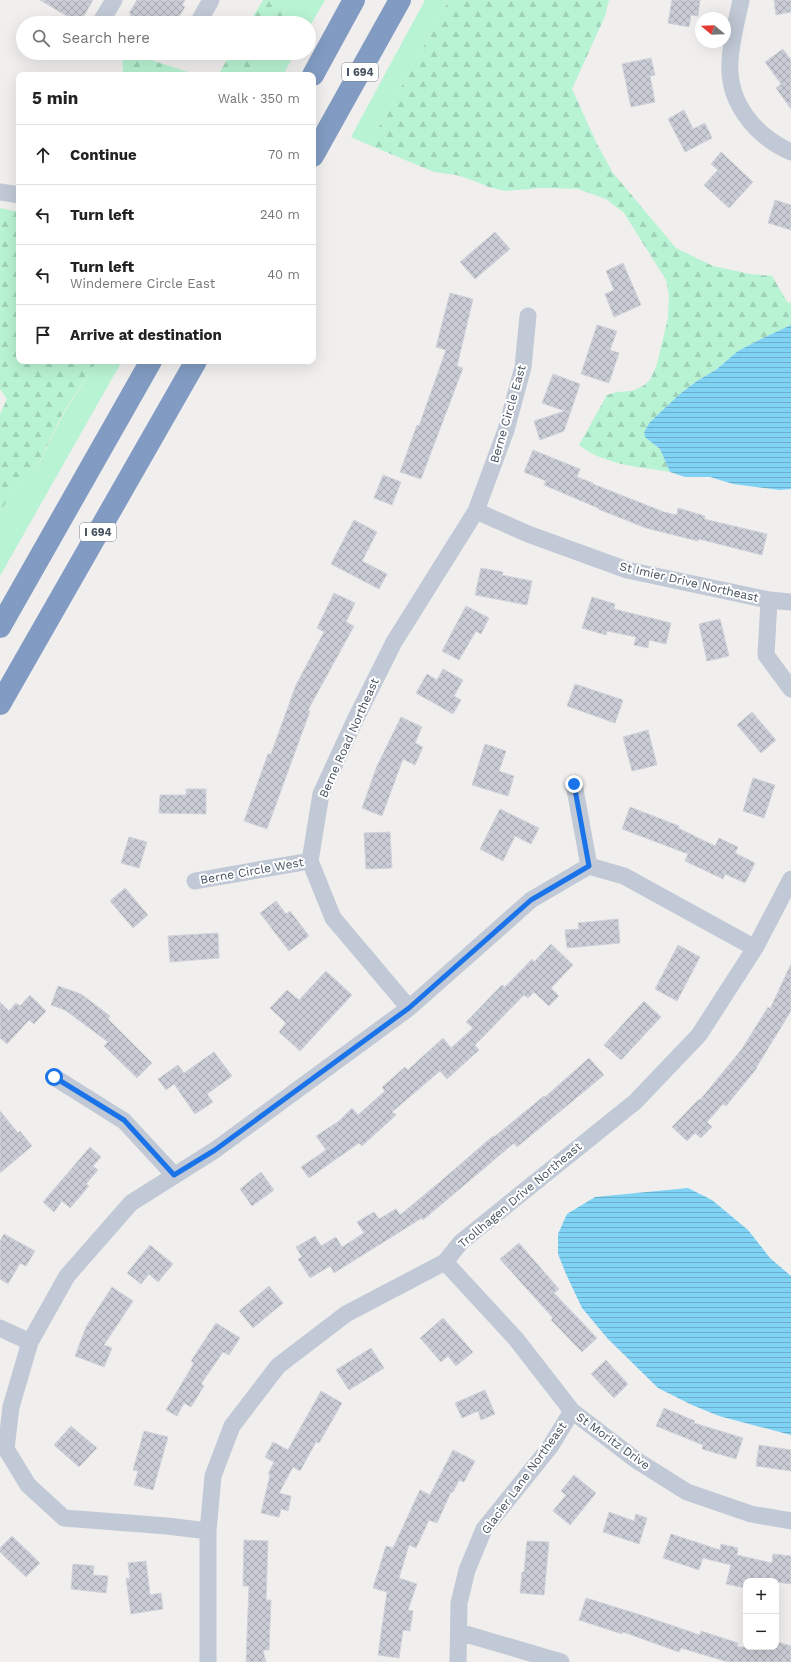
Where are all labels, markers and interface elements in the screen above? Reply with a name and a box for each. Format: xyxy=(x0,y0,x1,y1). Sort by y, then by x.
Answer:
north arrow xyxy=(695,12,731,48)
search box xyxy=(16,16,316,60)
icon: search xyxy=(30,27,52,49)
text: Search here xyxy=(62,29,150,47)
road number: I 694 xyxy=(342,63,378,81)
text: 5 min xyxy=(32,88,78,108)
text: Walk · 350 m xyxy=(218,91,300,106)
icon: ahead xyxy=(32,144,54,166)
text: Continue xyxy=(70,146,137,164)
text: 70 m xyxy=(268,147,300,162)
icon: left xyxy=(32,204,54,226)
text: Turn left xyxy=(70,206,134,224)
text: 240 m xyxy=(260,207,300,222)
text: Turn left xyxy=(70,258,134,276)
icon: left xyxy=(32,264,54,286)
text: 40 m xyxy=(267,267,300,282)
text: Windemere Circle East xyxy=(70,276,215,291)
icon: arrive xyxy=(32,324,54,346)
text: Arrive at destination xyxy=(70,326,222,344)
street label: Berne Circle East xyxy=(487,363,529,465)
road number: I 694 xyxy=(80,523,116,541)
street label: St Imier Drive Northeast xyxy=(618,559,760,605)
street label: Berne Road Northeast xyxy=(316,676,382,800)
route end xyxy=(565,775,583,793)
street label: Berne Circle West xyxy=(199,855,305,887)
route start xyxy=(45,1068,63,1086)
street label: Trollhagen Drive Northeast xyxy=(456,1139,584,1251)
street label: St Moritz Drive xyxy=(573,1410,653,1472)
street label: Glacier Lane Northeast xyxy=(479,1419,569,1537)
map controls xyxy=(743,1578,779,1650)
button: + xyxy=(743,1578,779,1614)
button: − xyxy=(743,1614,779,1650)

